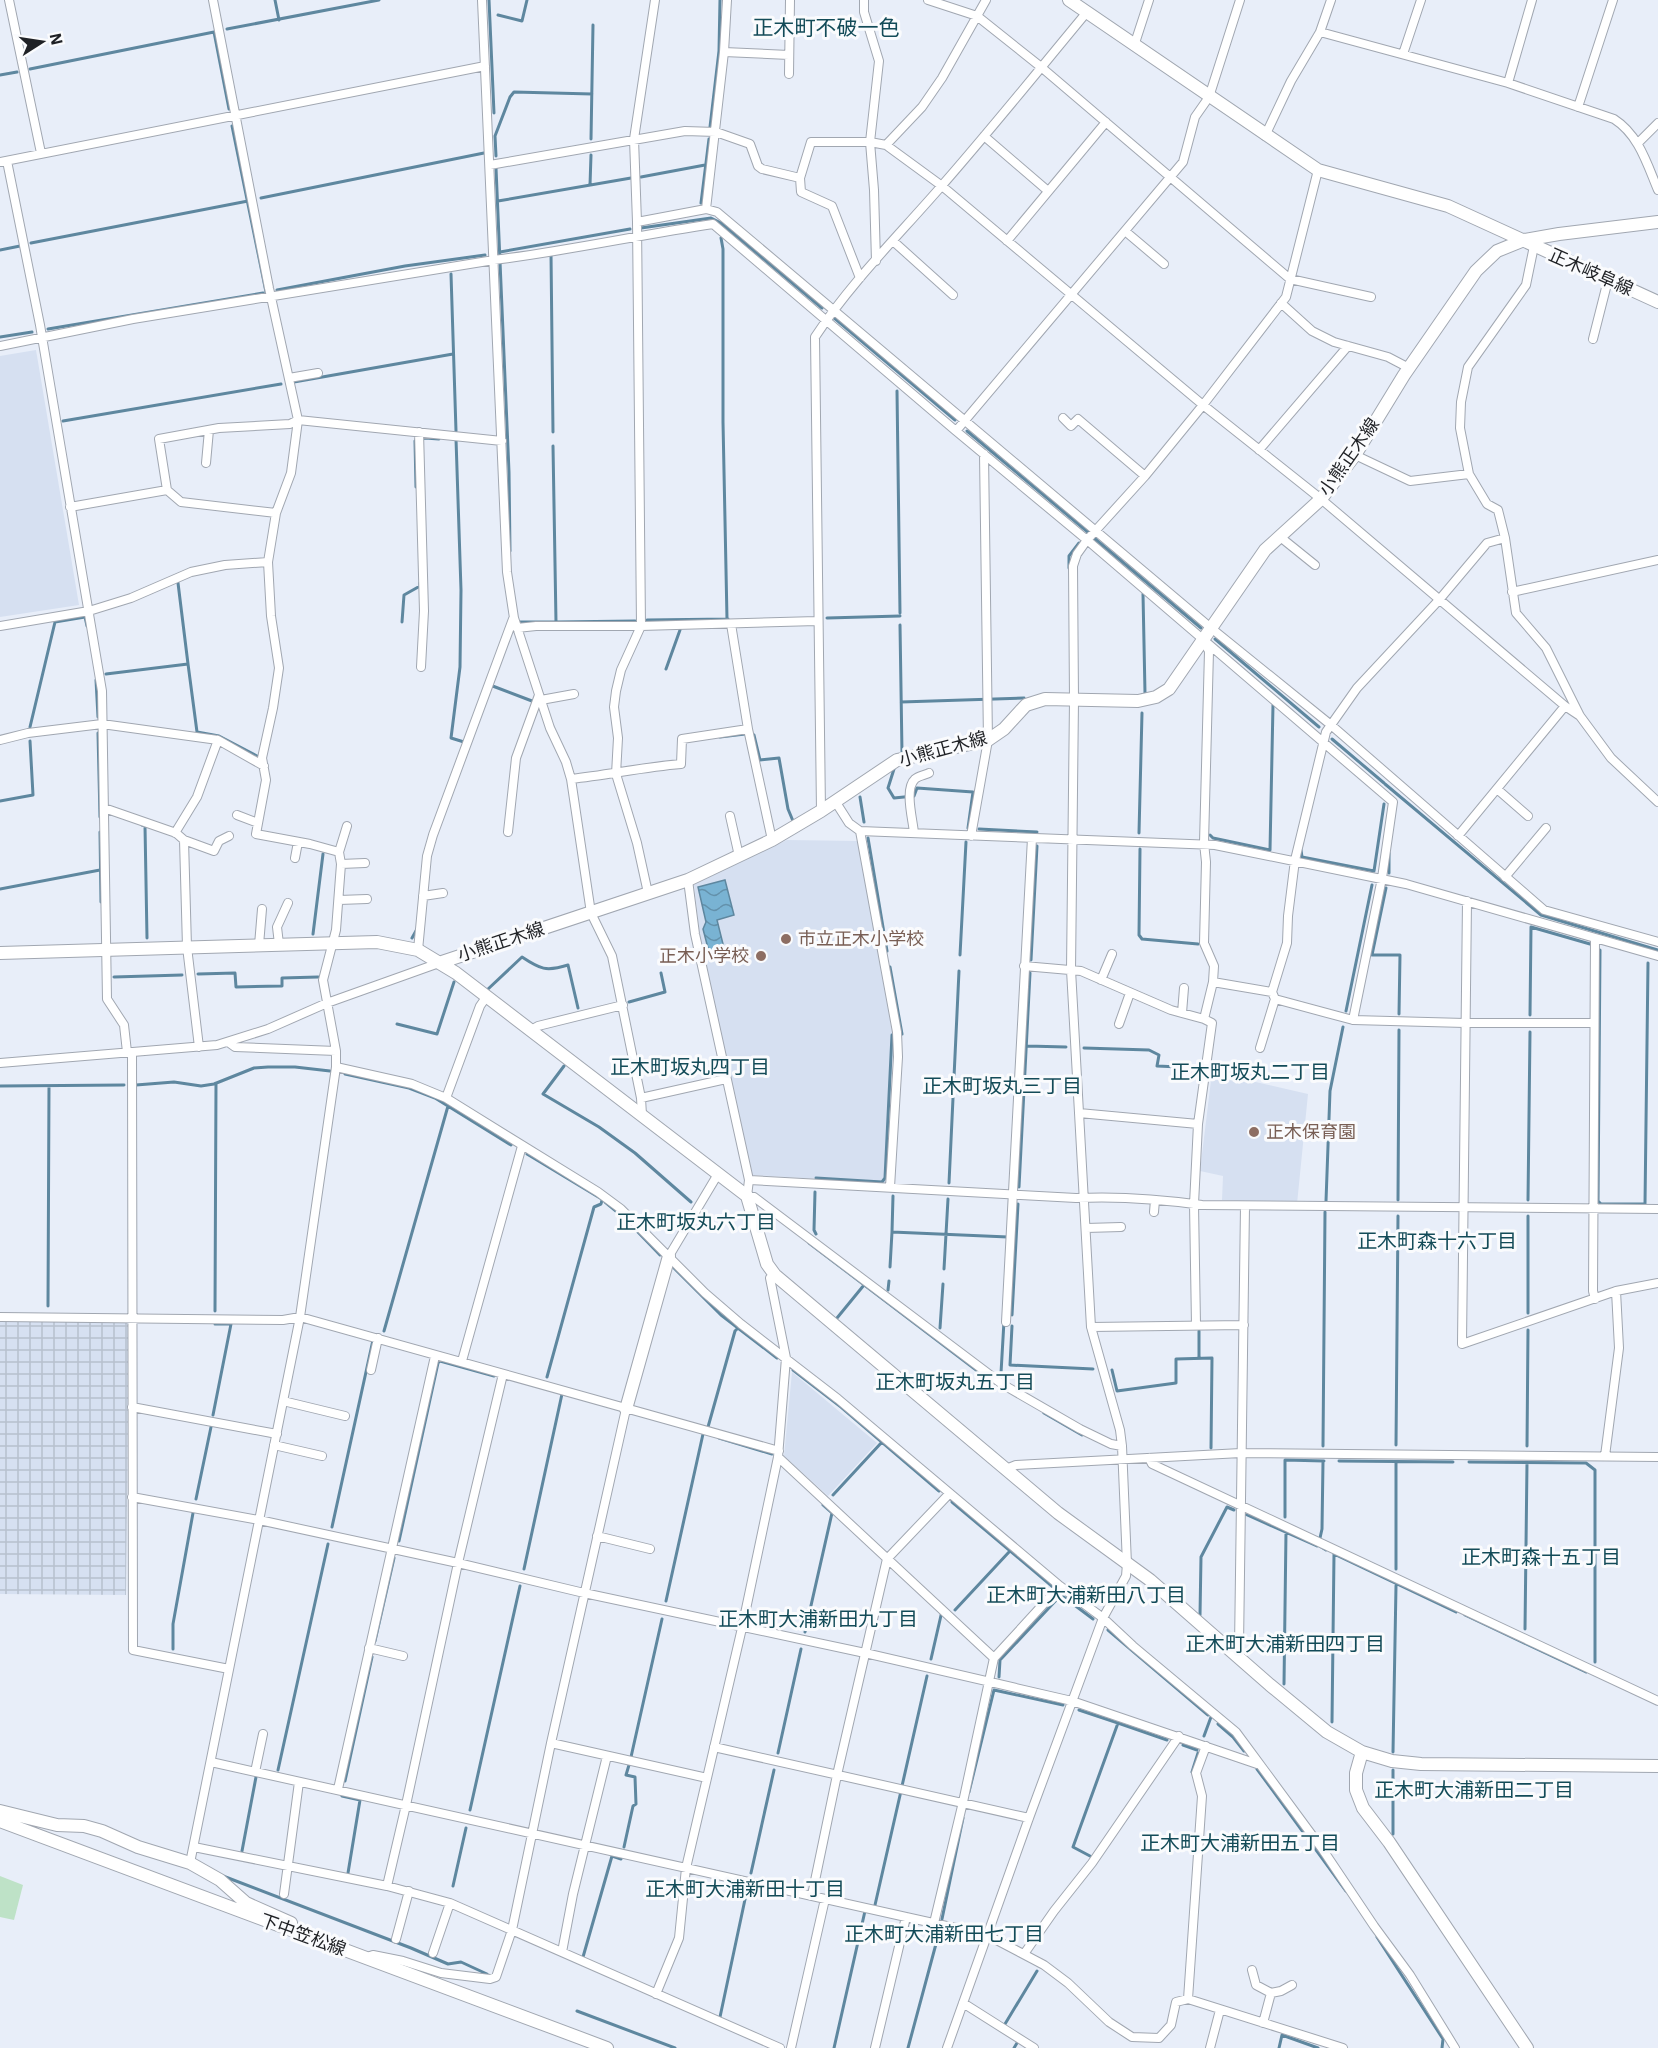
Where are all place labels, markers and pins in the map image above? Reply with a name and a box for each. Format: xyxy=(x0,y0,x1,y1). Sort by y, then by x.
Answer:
place label: 市立正木小学校 xyxy=(798,927,924,950)
marker: 市立正木小学校 xyxy=(779,932,793,946)
place label: 正木小学校 xyxy=(659,944,749,967)
marker: 正木小学校 xyxy=(754,949,768,963)
place label: 正木保育園 xyxy=(1266,1120,1356,1143)
marker: 正木保育園 xyxy=(1247,1125,1261,1139)

